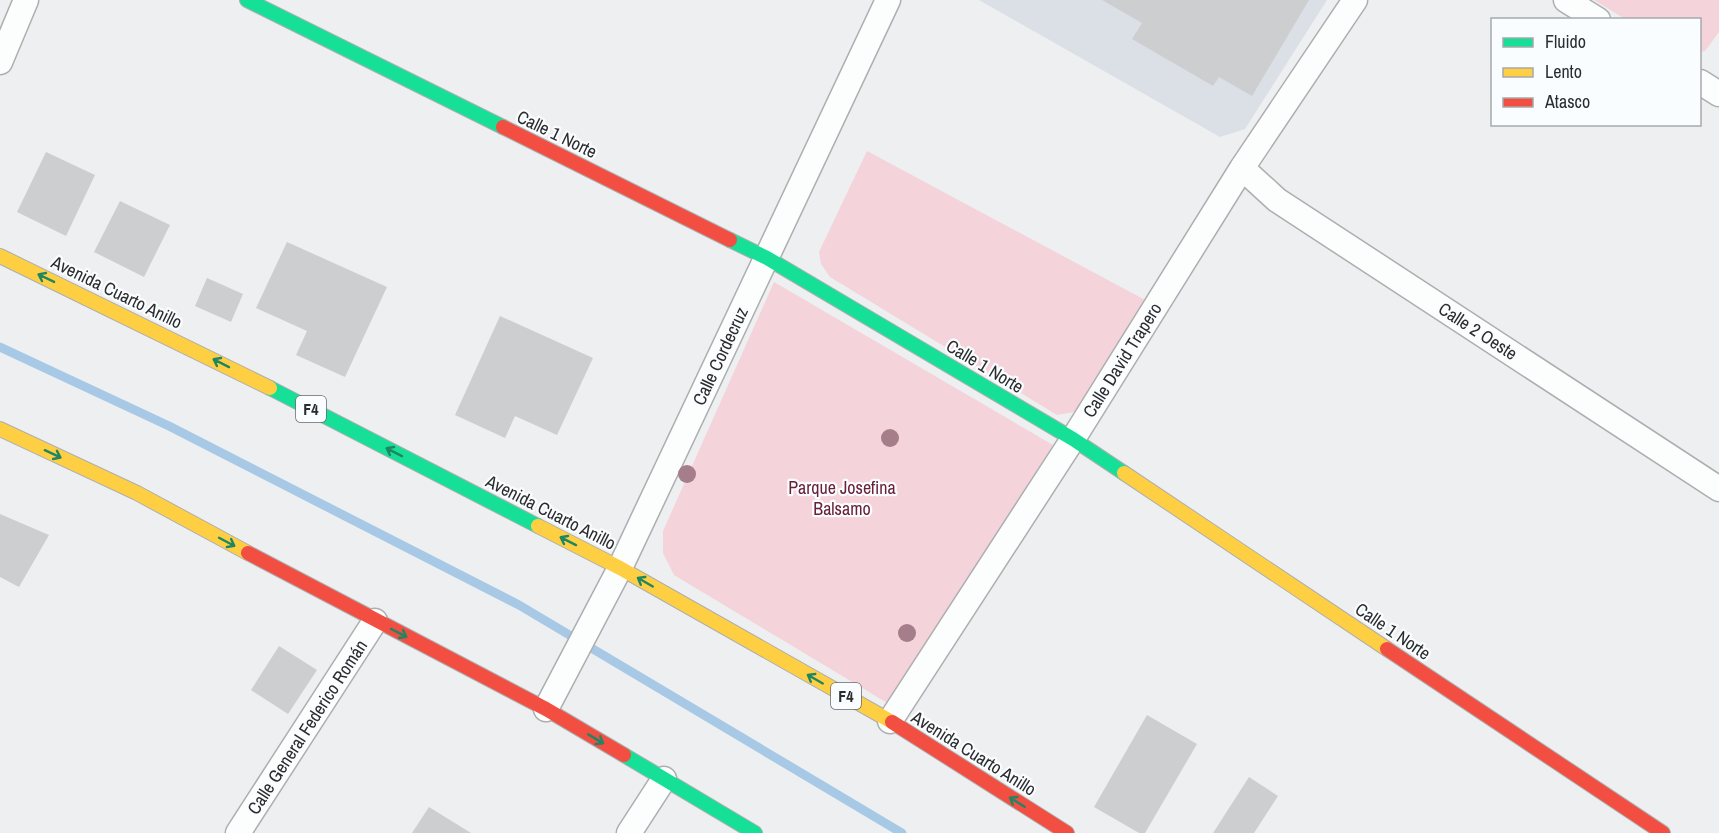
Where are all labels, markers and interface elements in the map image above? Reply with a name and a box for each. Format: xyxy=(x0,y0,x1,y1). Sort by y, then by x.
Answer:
legend xyxy=(1491,18,1701,126)
text: Fluido xyxy=(1545,29,1586,54)
text: Lento xyxy=(1545,59,1582,84)
text: Atasco xyxy=(1544,89,1590,114)
street label: Calle 1 Norte xyxy=(513,104,601,164)
street label: Avenida Cuarto Anillo xyxy=(47,249,187,334)
one-way arrow xyxy=(37,271,55,283)
street label: Calle 2 Oeste xyxy=(1434,296,1522,366)
street label: Calle David Trapero xyxy=(1077,298,1167,422)
street label: Calle Cordecruz xyxy=(686,303,754,409)
street label: Calle 1 Norte xyxy=(942,333,1028,399)
one-way arrow xyxy=(212,356,230,368)
road number: F4 xyxy=(296,396,326,422)
one-way arrow xyxy=(386,446,404,457)
one-way arrow xyxy=(43,449,61,461)
street label: Avenida Cuarto Anillo xyxy=(481,468,620,555)
park label: Parque Josefina Balsamo xyxy=(788,475,896,521)
one-way arrow xyxy=(559,535,577,546)
one-way arrow xyxy=(218,536,235,548)
one-way arrow xyxy=(637,576,654,588)
street label: Calle 1 Norte xyxy=(1350,597,1436,665)
one-way arrow xyxy=(390,628,408,639)
street label: Calle General Federico Román xyxy=(241,635,373,819)
one-way arrow xyxy=(807,672,824,684)
road number: F4 xyxy=(831,683,861,709)
street label: Avenida Cuarto Anillo xyxy=(906,704,1041,801)
one-way arrow xyxy=(587,733,604,745)
one-way arrow xyxy=(1009,796,1026,808)

